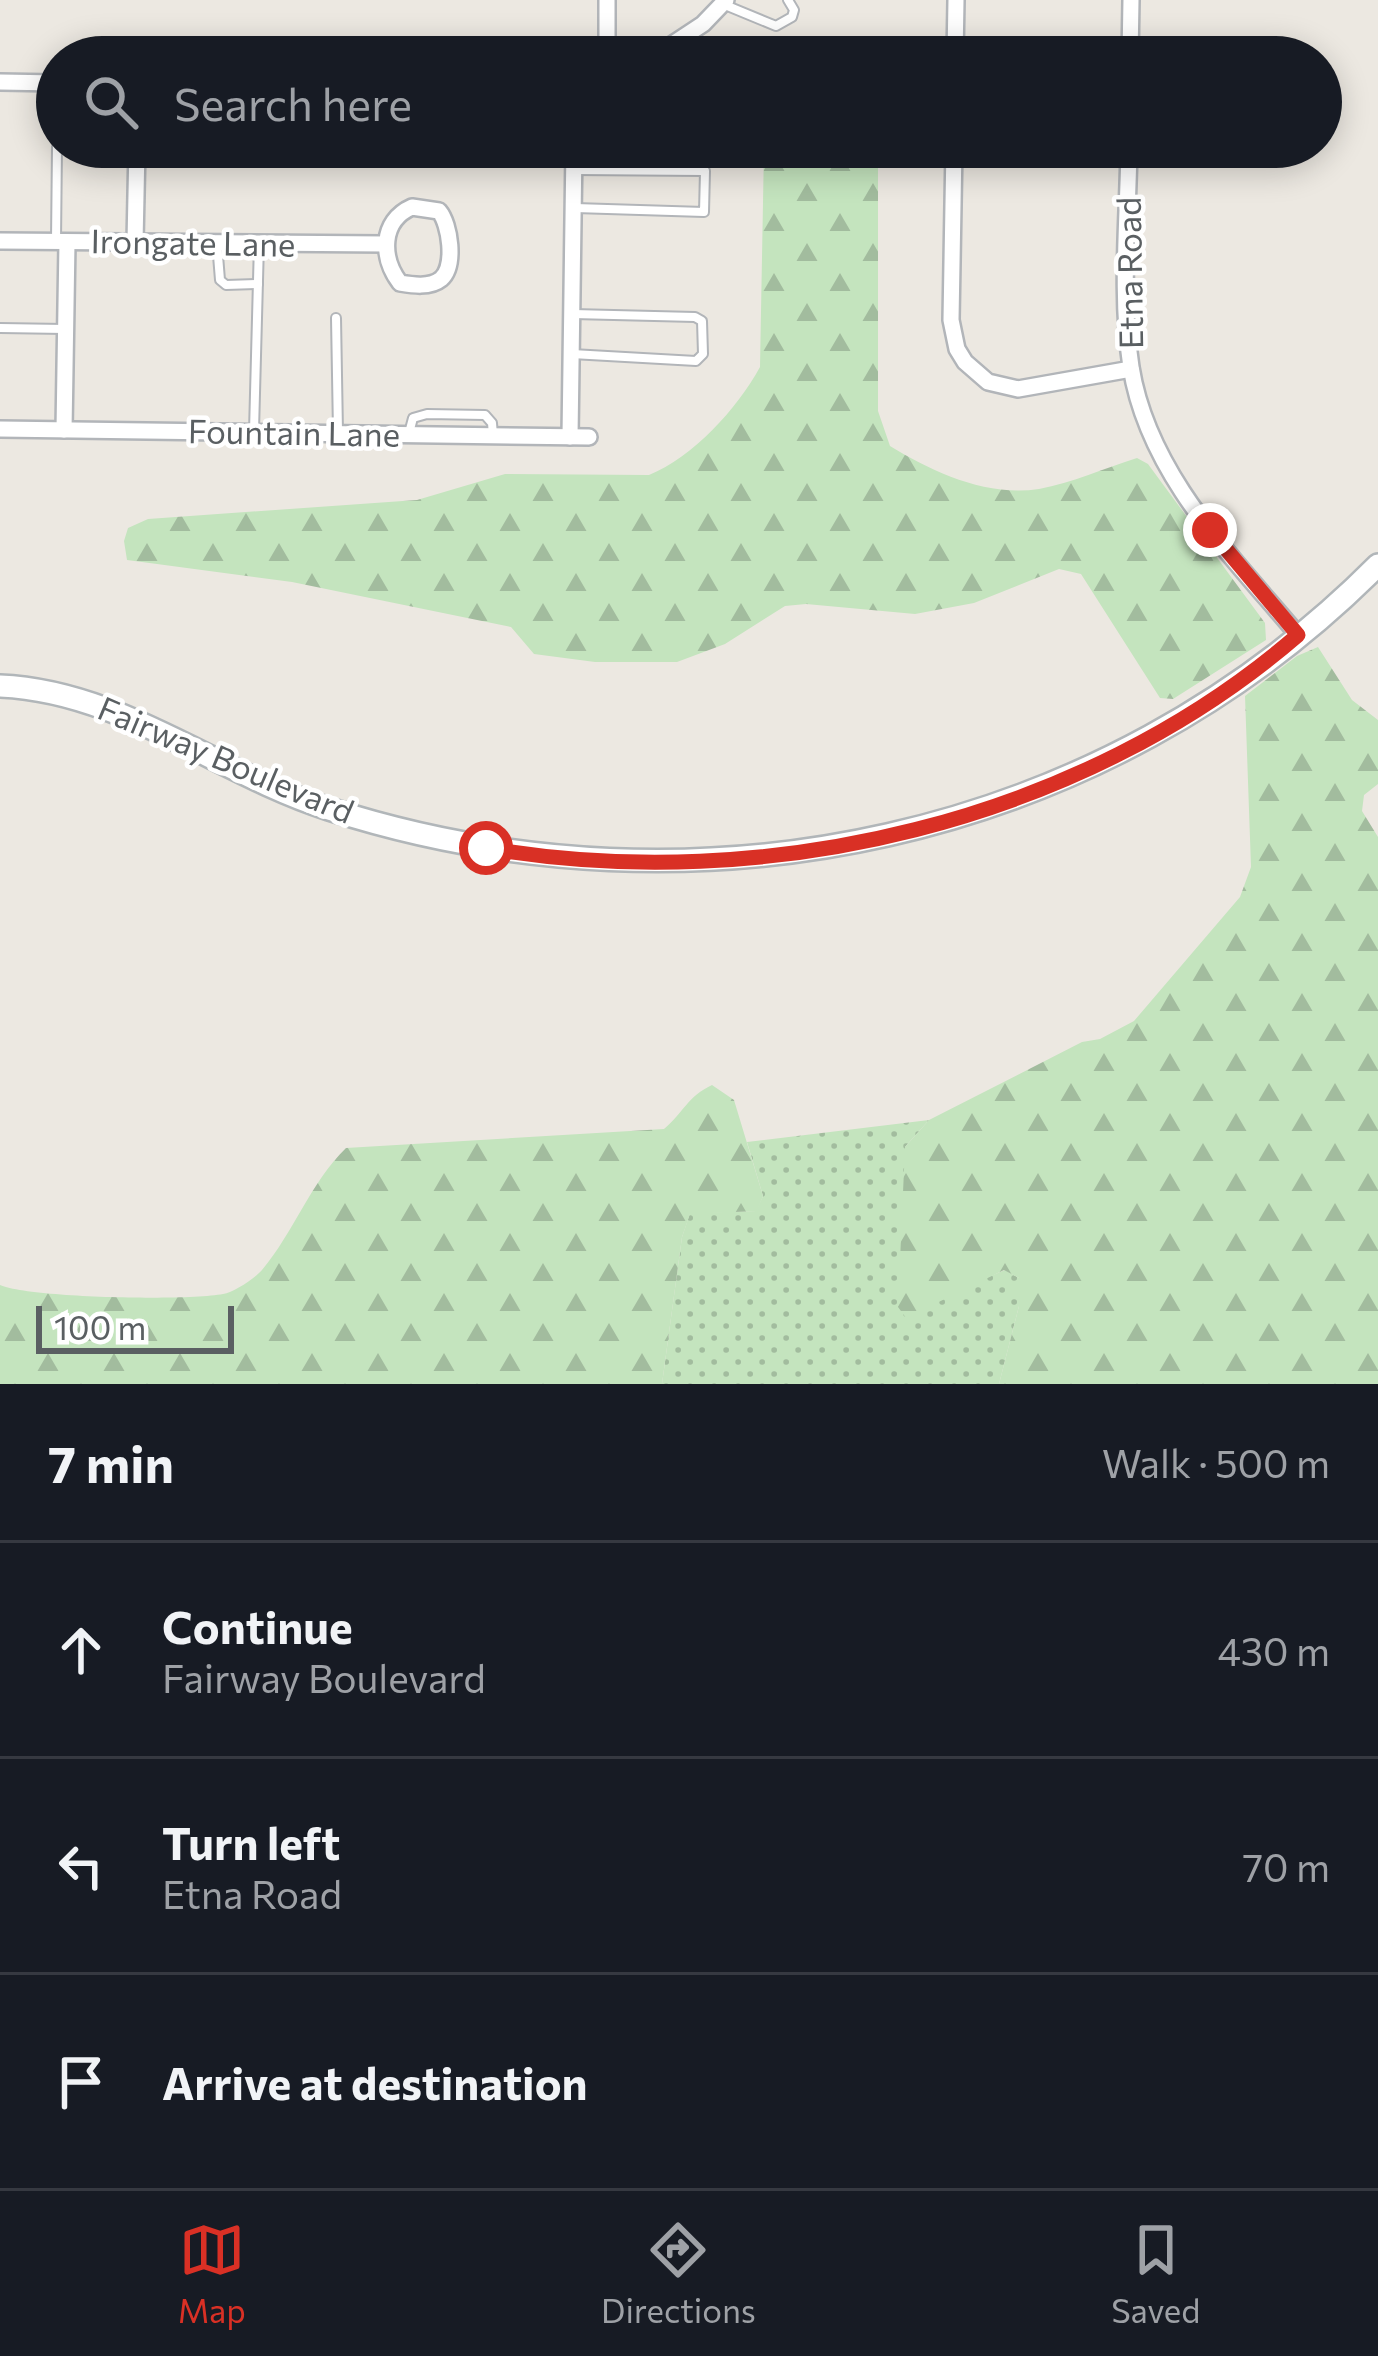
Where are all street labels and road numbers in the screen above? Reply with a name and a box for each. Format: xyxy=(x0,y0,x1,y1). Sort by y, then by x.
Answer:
street label: Etna Road xyxy=(1107,197,1150,350)
street label: Irongate Lane xyxy=(90,219,296,264)
street label: Fountain Lane xyxy=(188,409,400,454)
street label: Fairway Boulevard xyxy=(93,686,361,831)

